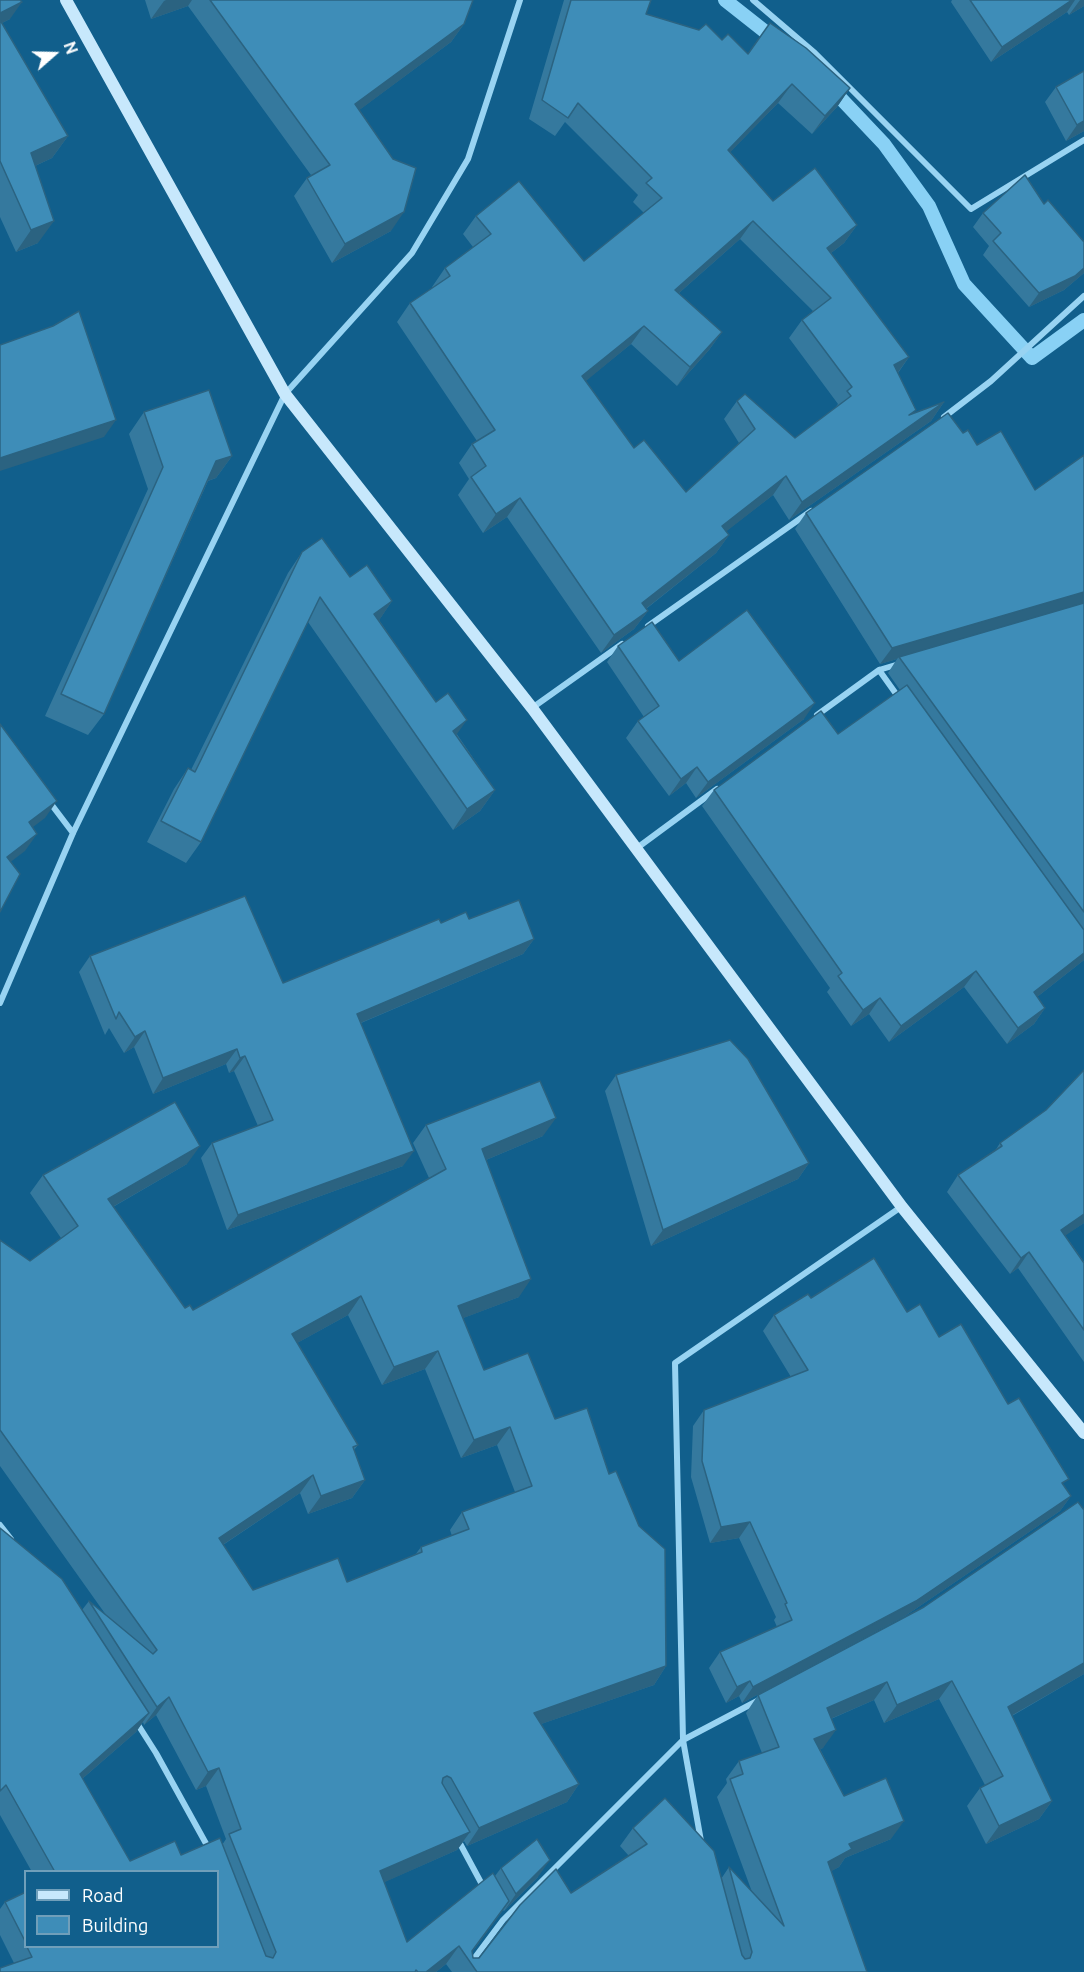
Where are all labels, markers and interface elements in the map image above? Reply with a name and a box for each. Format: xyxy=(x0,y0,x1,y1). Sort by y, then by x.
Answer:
north arrow xyxy=(24,24,84,84)
text: N xyxy=(60,39,81,57)
legend xyxy=(24,1870,219,1948)
text: Road xyxy=(82,1885,124,1905)
text: Building xyxy=(82,1915,148,1935)

